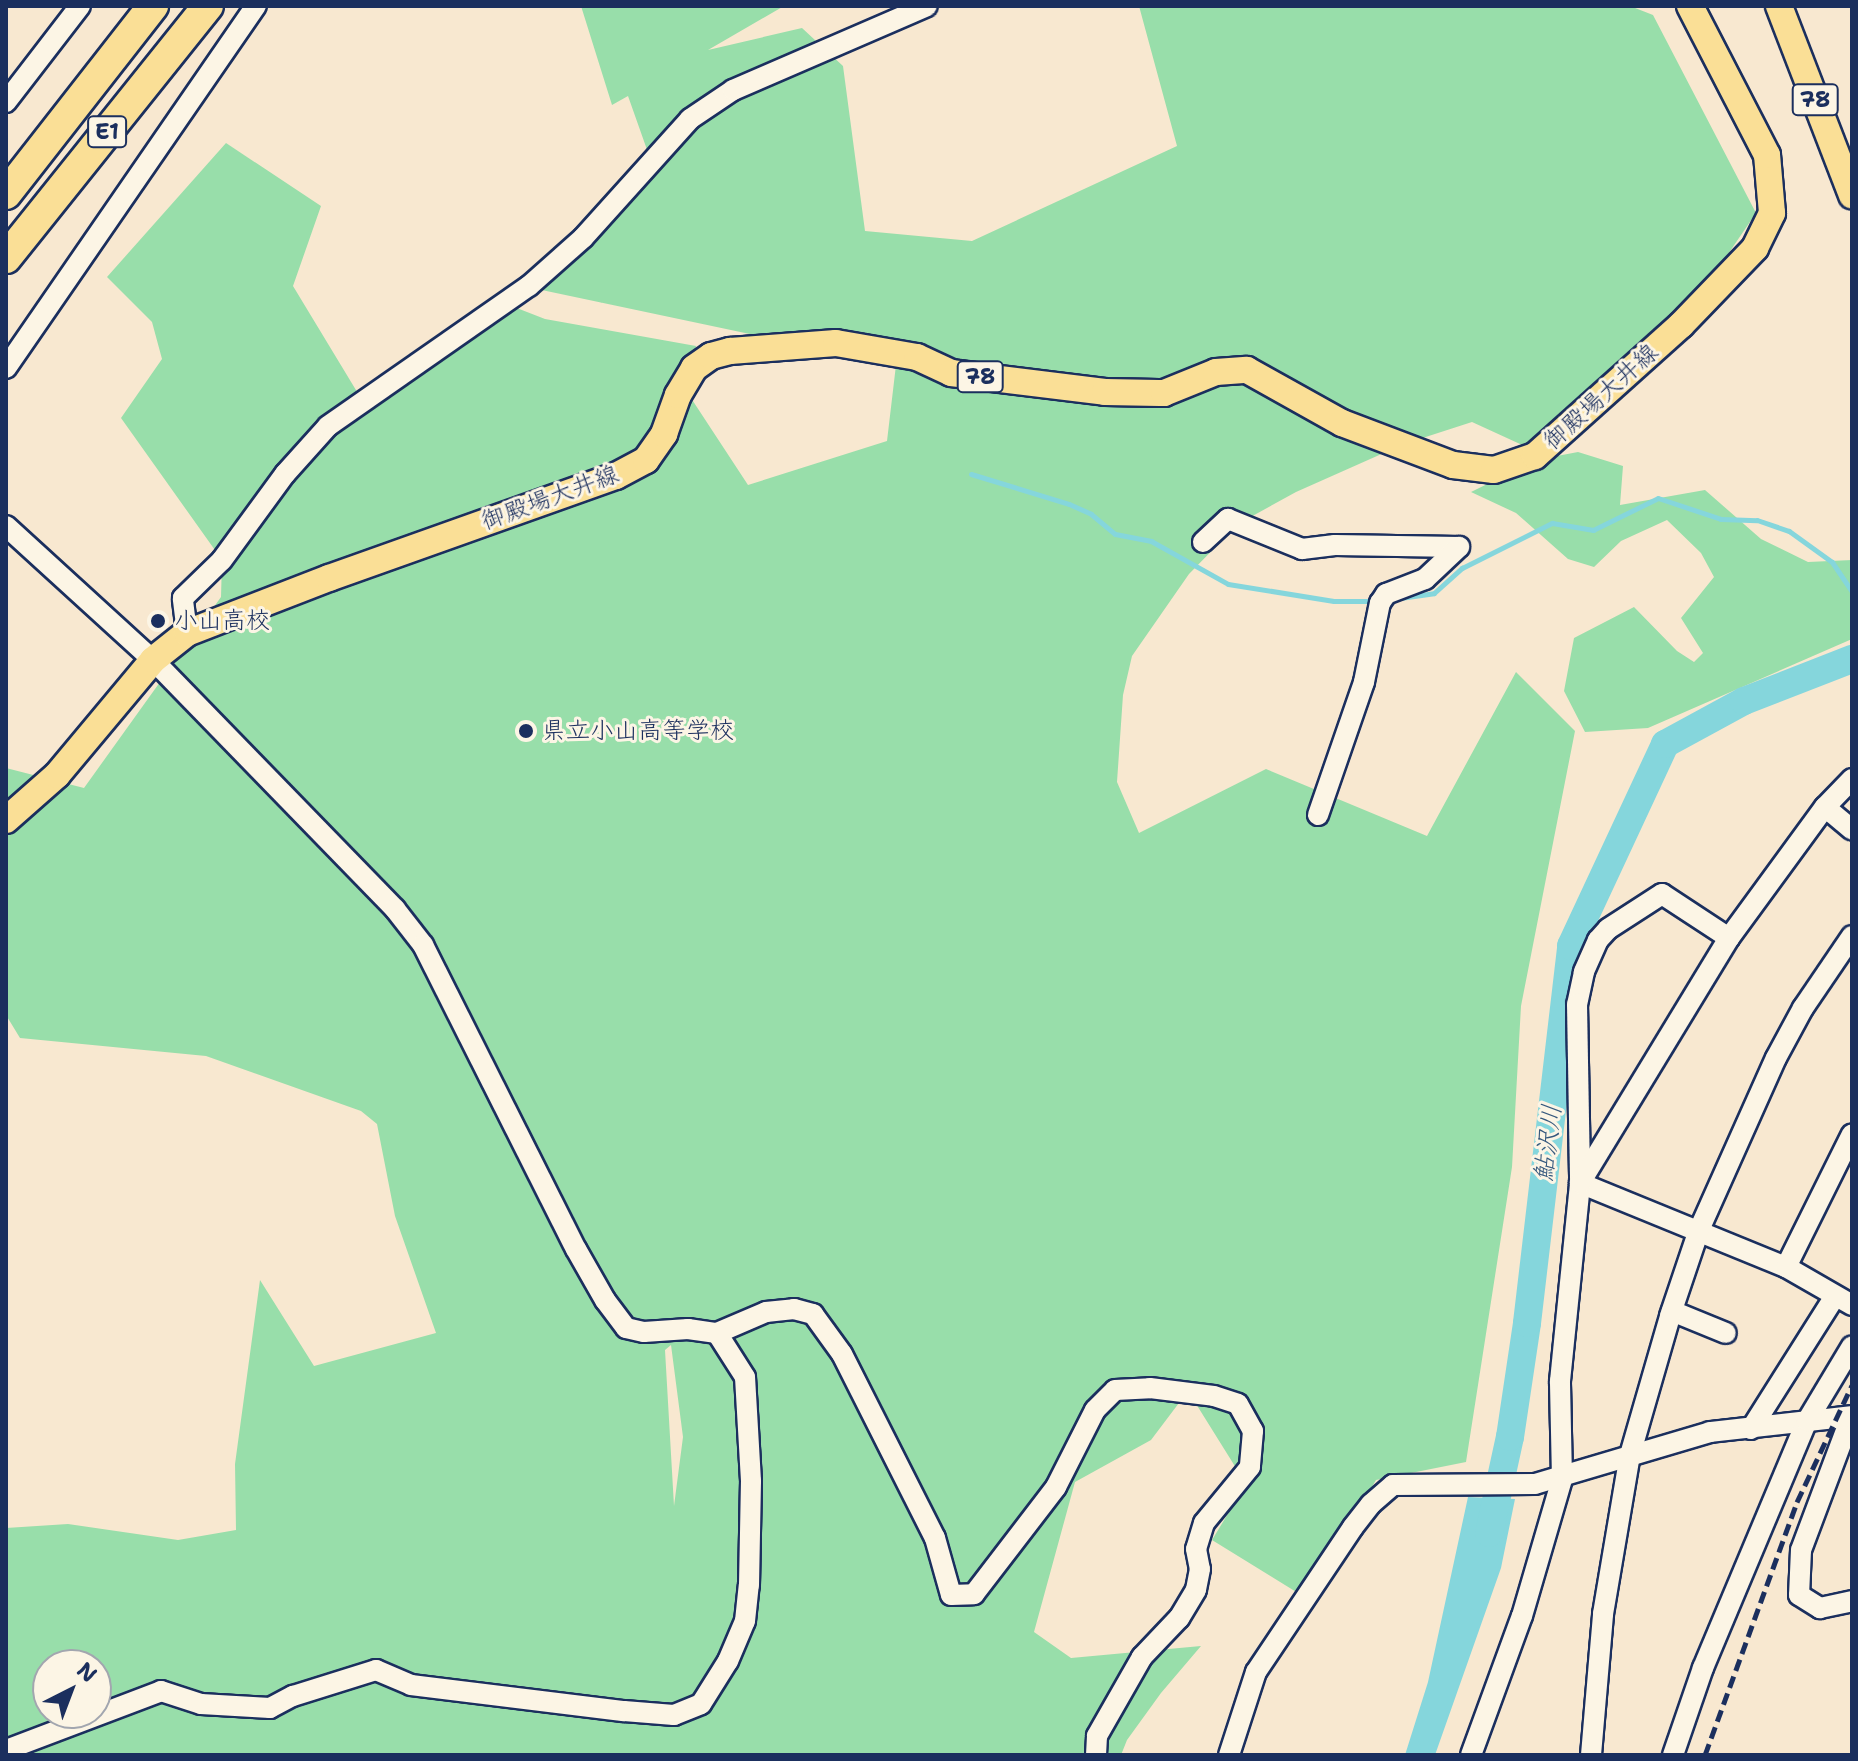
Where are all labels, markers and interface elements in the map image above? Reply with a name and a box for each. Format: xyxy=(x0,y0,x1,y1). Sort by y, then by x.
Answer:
road number: 78 xyxy=(1791,82,1839,118)
road number: E1 xyxy=(87,114,127,150)
street label: 御殿場大井線 xyxy=(1538,338,1664,456)
road number: 78 xyxy=(956,359,1004,395)
street label: 御殿場大井線 xyxy=(477,460,623,536)
place label: 小山高校 xyxy=(174,607,270,635)
marker: 小山高校 xyxy=(149,612,167,630)
place label: 県立小山高等学校 xyxy=(542,717,734,745)
marker: 県立小山高等学校 xyxy=(517,722,535,740)
water label: 鮎沢川 xyxy=(1527,1102,1567,1184)
north arrow xyxy=(32,1649,112,1729)
text: N xyxy=(71,1656,103,1689)

